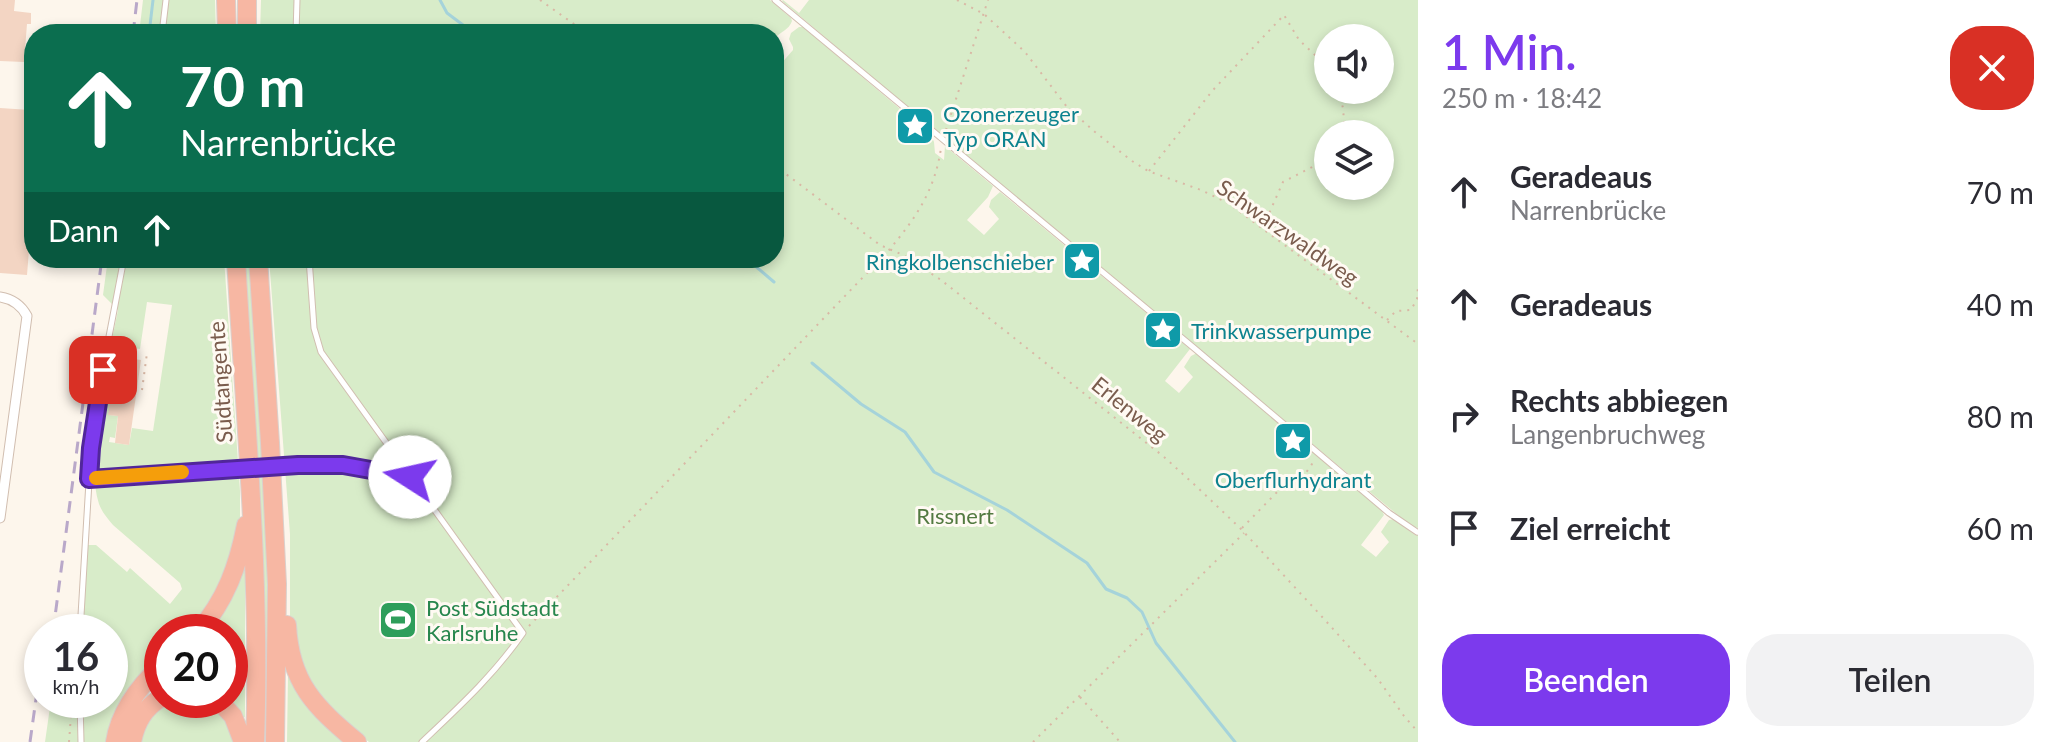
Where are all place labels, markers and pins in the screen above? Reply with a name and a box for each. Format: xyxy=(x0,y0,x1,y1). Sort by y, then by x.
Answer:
place label: Ozonerzeuger Typ ORAN xyxy=(943,100,1079,152)
place icon: Ozonerzeuger Typ ORAN xyxy=(894,105,936,147)
place icon: Ringkolbenschieber xyxy=(1061,240,1103,282)
place label: Ringkolbenschieber xyxy=(866,248,1054,275)
place icon: Trinkwasserpumpe xyxy=(1142,309,1184,351)
place label: Trinkwasserpumpe xyxy=(1191,317,1372,344)
pin xyxy=(69,336,137,404)
place icon: Oberflurhydrant xyxy=(1272,420,1314,462)
place label: Oberflurhydrant xyxy=(1215,466,1371,493)
place label: Post Südstadt Karlsruhe xyxy=(426,594,559,646)
sports icon: Post Südstadt Karlsruhe xyxy=(377,599,419,641)

